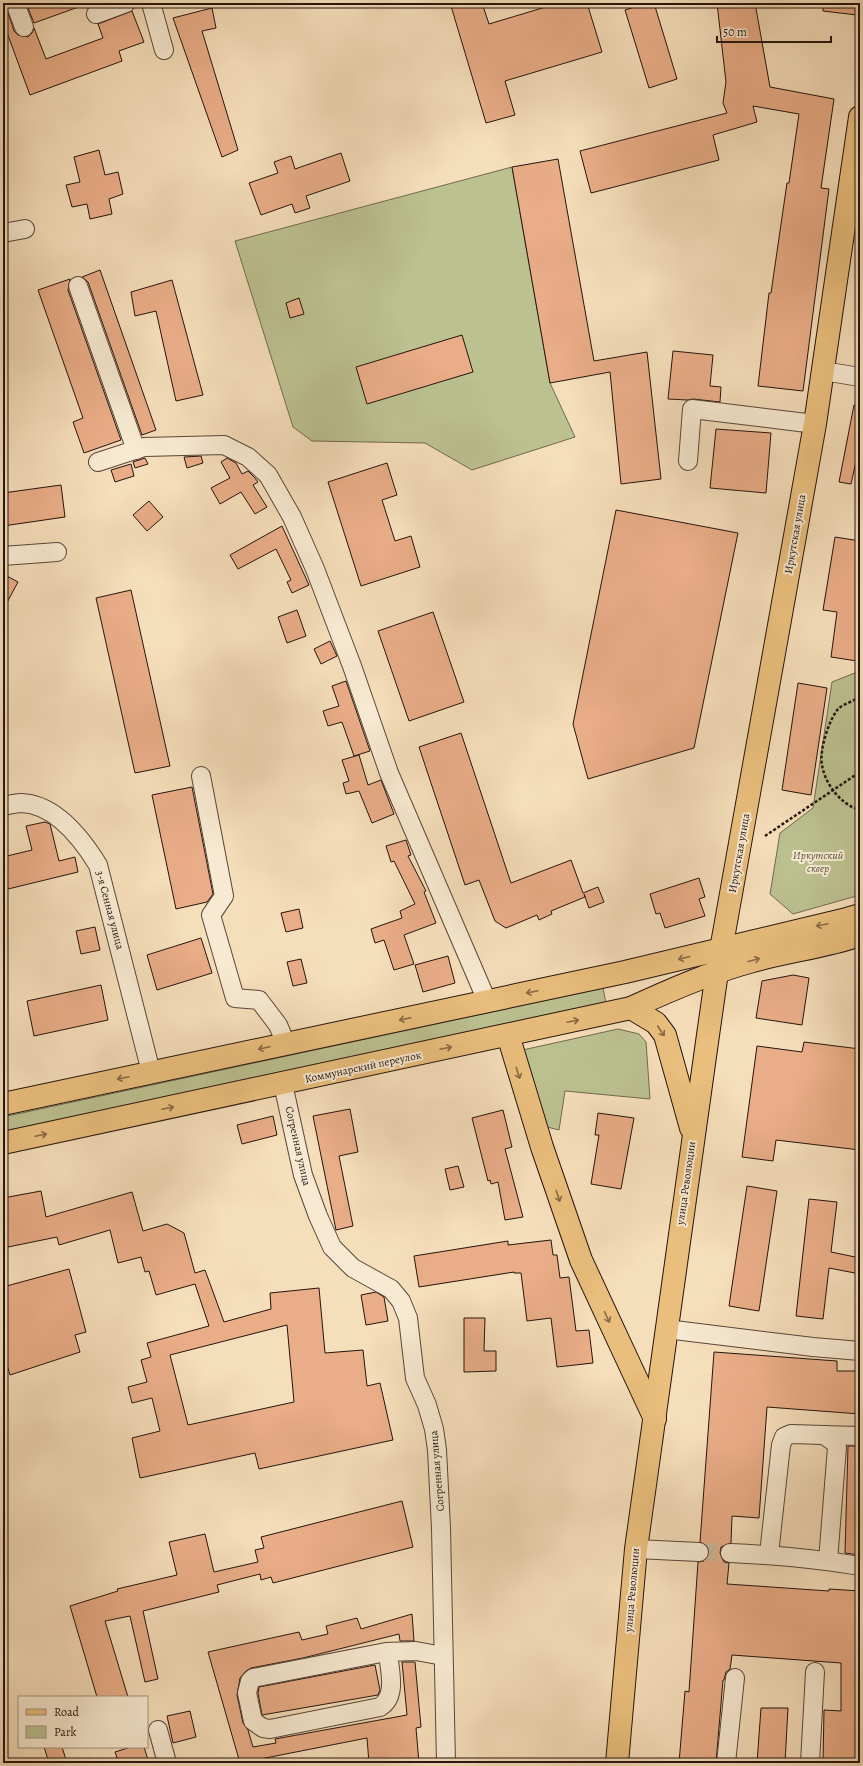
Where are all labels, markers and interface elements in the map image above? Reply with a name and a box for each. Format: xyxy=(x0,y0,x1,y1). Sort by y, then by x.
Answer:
scale bar xyxy=(717,18,831,44)
text: 50 m xyxy=(723,24,747,40)
street label: Иркутская улица xyxy=(781,492,810,575)
street label: Иркутская улица xyxy=(725,811,754,894)
park label: Иркутский сквер xyxy=(793,848,844,876)
street label: 3-я Сенная улица xyxy=(92,869,128,952)
one-way arrow xyxy=(816,922,829,930)
one-way arrow xyxy=(678,955,691,962)
one-way arrow xyxy=(748,956,761,964)
one-way arrow xyxy=(526,988,539,996)
one-way arrow xyxy=(399,1015,412,1023)
one-way arrow xyxy=(566,1016,579,1024)
one-way arrow xyxy=(658,1025,666,1037)
one-way arrow xyxy=(439,1044,452,1052)
one-way arrow xyxy=(258,1045,271,1053)
street label: Коммунарский переулок xyxy=(303,1047,423,1087)
one-way arrow xyxy=(515,1066,522,1079)
one-way arrow xyxy=(117,1075,130,1083)
one-way arrow xyxy=(162,1104,175,1112)
street label: Согренная улица xyxy=(282,1105,315,1188)
one-way arrow xyxy=(34,1130,47,1138)
street label: улица Революции xyxy=(673,1140,699,1227)
one-way arrow xyxy=(555,1190,563,1202)
one-way arrow xyxy=(604,1310,611,1322)
street label: Согренная улица xyxy=(426,1429,448,1512)
street label: улица Революции xyxy=(621,1547,643,1634)
legend xyxy=(18,1696,148,1748)
text: Road xyxy=(54,1704,80,1720)
text: Park xyxy=(54,1724,77,1740)

